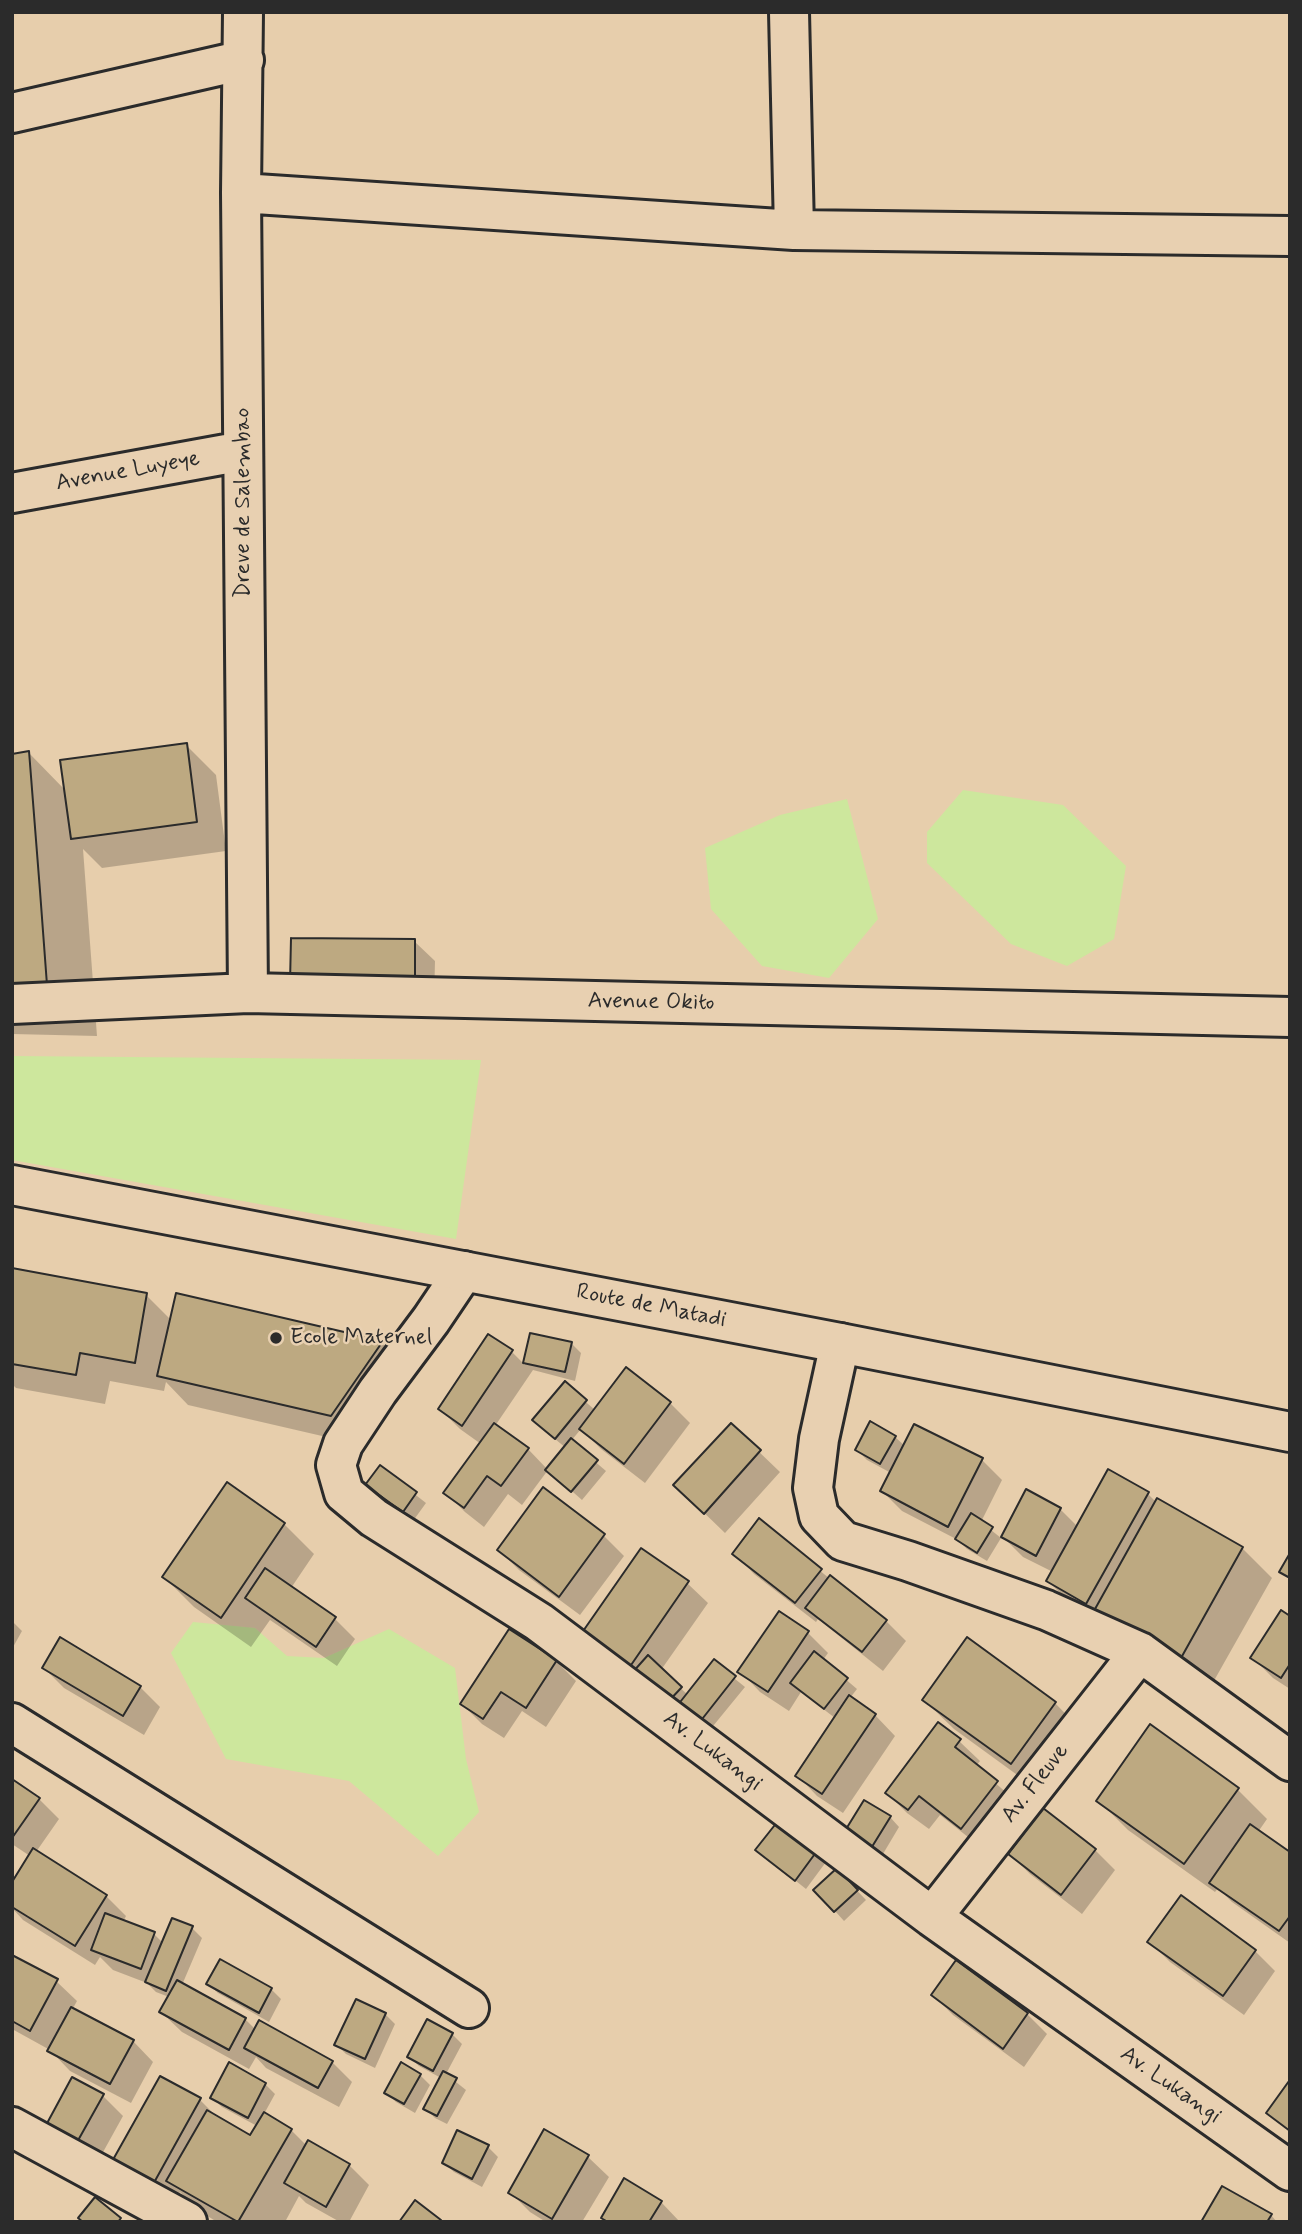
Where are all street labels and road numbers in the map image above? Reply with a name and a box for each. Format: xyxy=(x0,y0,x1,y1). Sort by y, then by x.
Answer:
street label: Dreve de Salembao xyxy=(230,408,258,598)
street label: Avenue Luyeye xyxy=(54,446,202,498)
street label: Avenue Okito xyxy=(587,988,715,1018)
street label: Route de Matadi xyxy=(574,1279,728,1335)
street label: Av. Lukangi xyxy=(657,1706,767,1798)
street label: Av. Fleuve xyxy=(996,1739,1076,1829)
street label: Av. Lukangi xyxy=(1114,2041,1226,2131)

